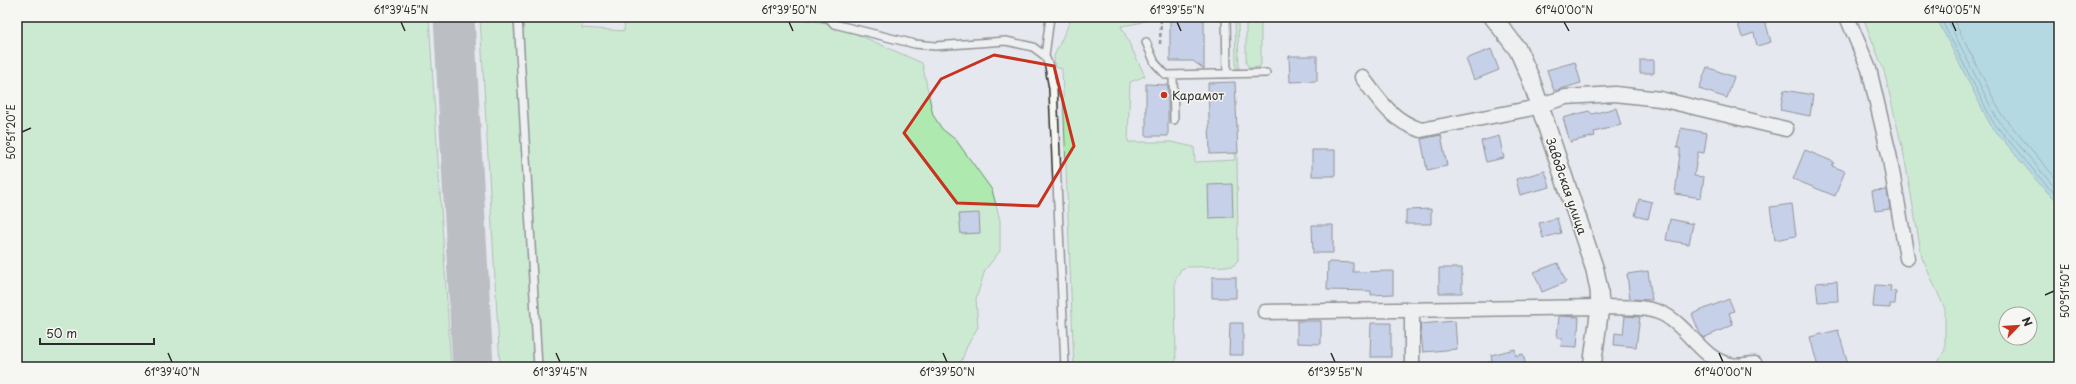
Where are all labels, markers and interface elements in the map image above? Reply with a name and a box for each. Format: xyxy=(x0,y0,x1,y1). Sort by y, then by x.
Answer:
text: 61°39'45"N xyxy=(374,2,429,17)
text: 61°39'50"N xyxy=(761,2,817,17)
text: 61°39'55"N xyxy=(1150,2,1205,17)
text: 61°40'00"N xyxy=(1535,2,1593,17)
text: 61°40'05"N xyxy=(1923,2,1981,17)
place label: Карамот xyxy=(1172,86,1224,104)
marker: Карамот xyxy=(1159,90,1169,100)
text: 50°51'20"E xyxy=(3,104,18,160)
street label: Заводская улица xyxy=(1542,135,1592,237)
text: 50°51'50"E xyxy=(2057,264,2072,318)
north arrow xyxy=(1998,306,2038,346)
text: N xyxy=(2018,314,2037,329)
scale bar xyxy=(40,320,154,346)
text: 50 m xyxy=(46,324,77,342)
text: 61°39'40"N xyxy=(144,364,200,379)
text: 61°39'45"N xyxy=(533,364,588,379)
text: 61°39'50"N xyxy=(919,364,975,379)
text: 61°39'55"N xyxy=(1308,364,1363,379)
text: 61°40'00"N xyxy=(1694,364,1752,379)

